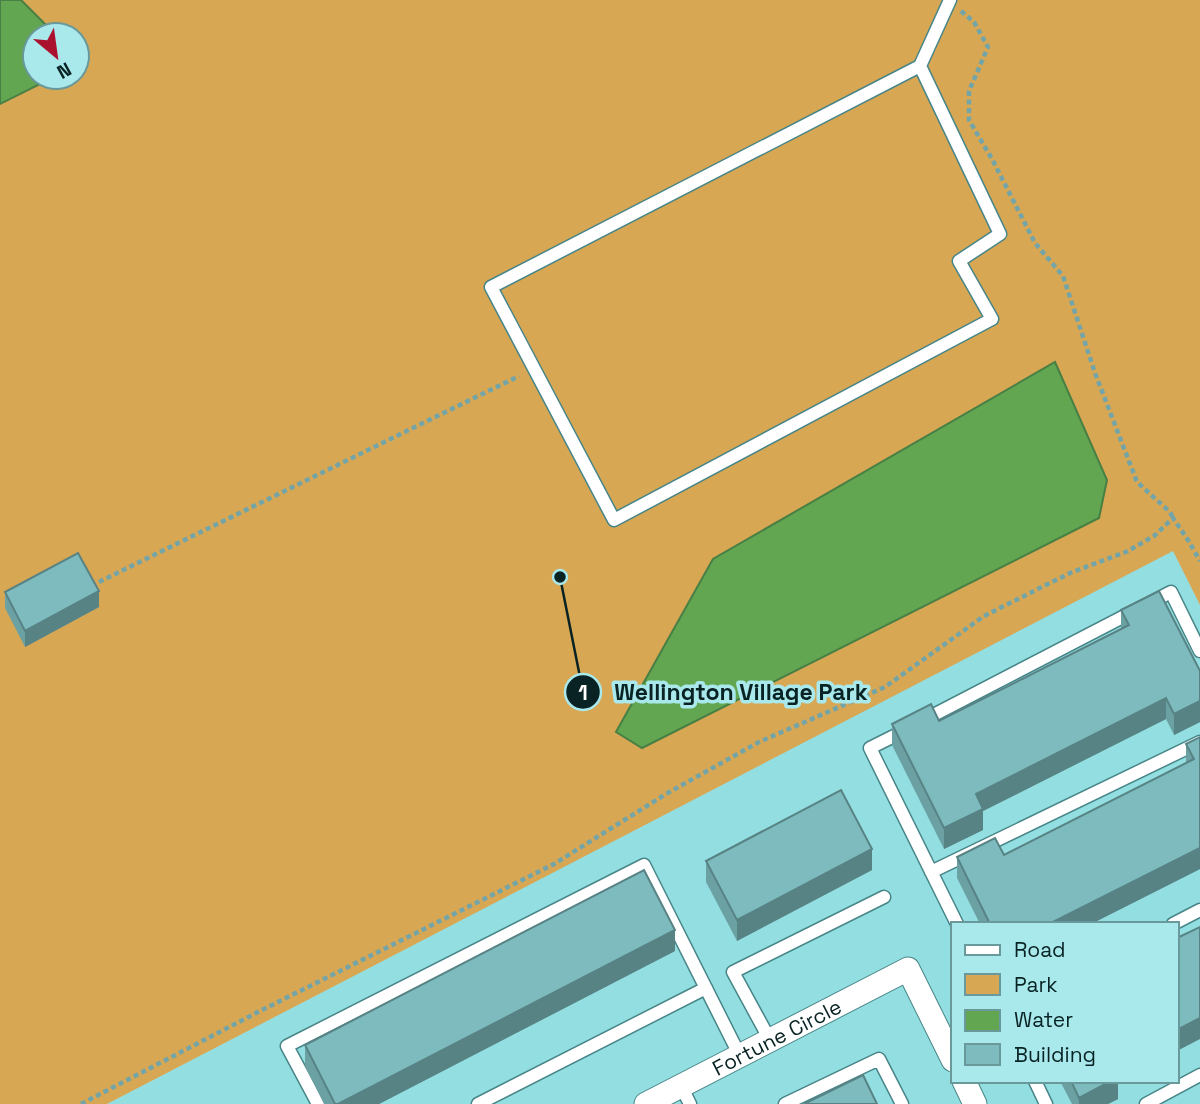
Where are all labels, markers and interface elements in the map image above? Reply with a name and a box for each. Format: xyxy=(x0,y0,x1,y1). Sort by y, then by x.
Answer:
north arrow xyxy=(21,21,91,91)
text: N xyxy=(52,56,76,84)
callout: Wellington Village Park xyxy=(566,670,882,714)
text: Wellington Village Park xyxy=(614,677,868,707)
text: 1 xyxy=(578,679,588,706)
legend xyxy=(951,922,1179,1083)
text: Road xyxy=(1014,936,1066,963)
text: Park xyxy=(1014,971,1058,998)
street label: Fortune Circle xyxy=(708,992,846,1081)
text: Water xyxy=(1014,1006,1073,1033)
text: Building xyxy=(1014,1041,1096,1068)

